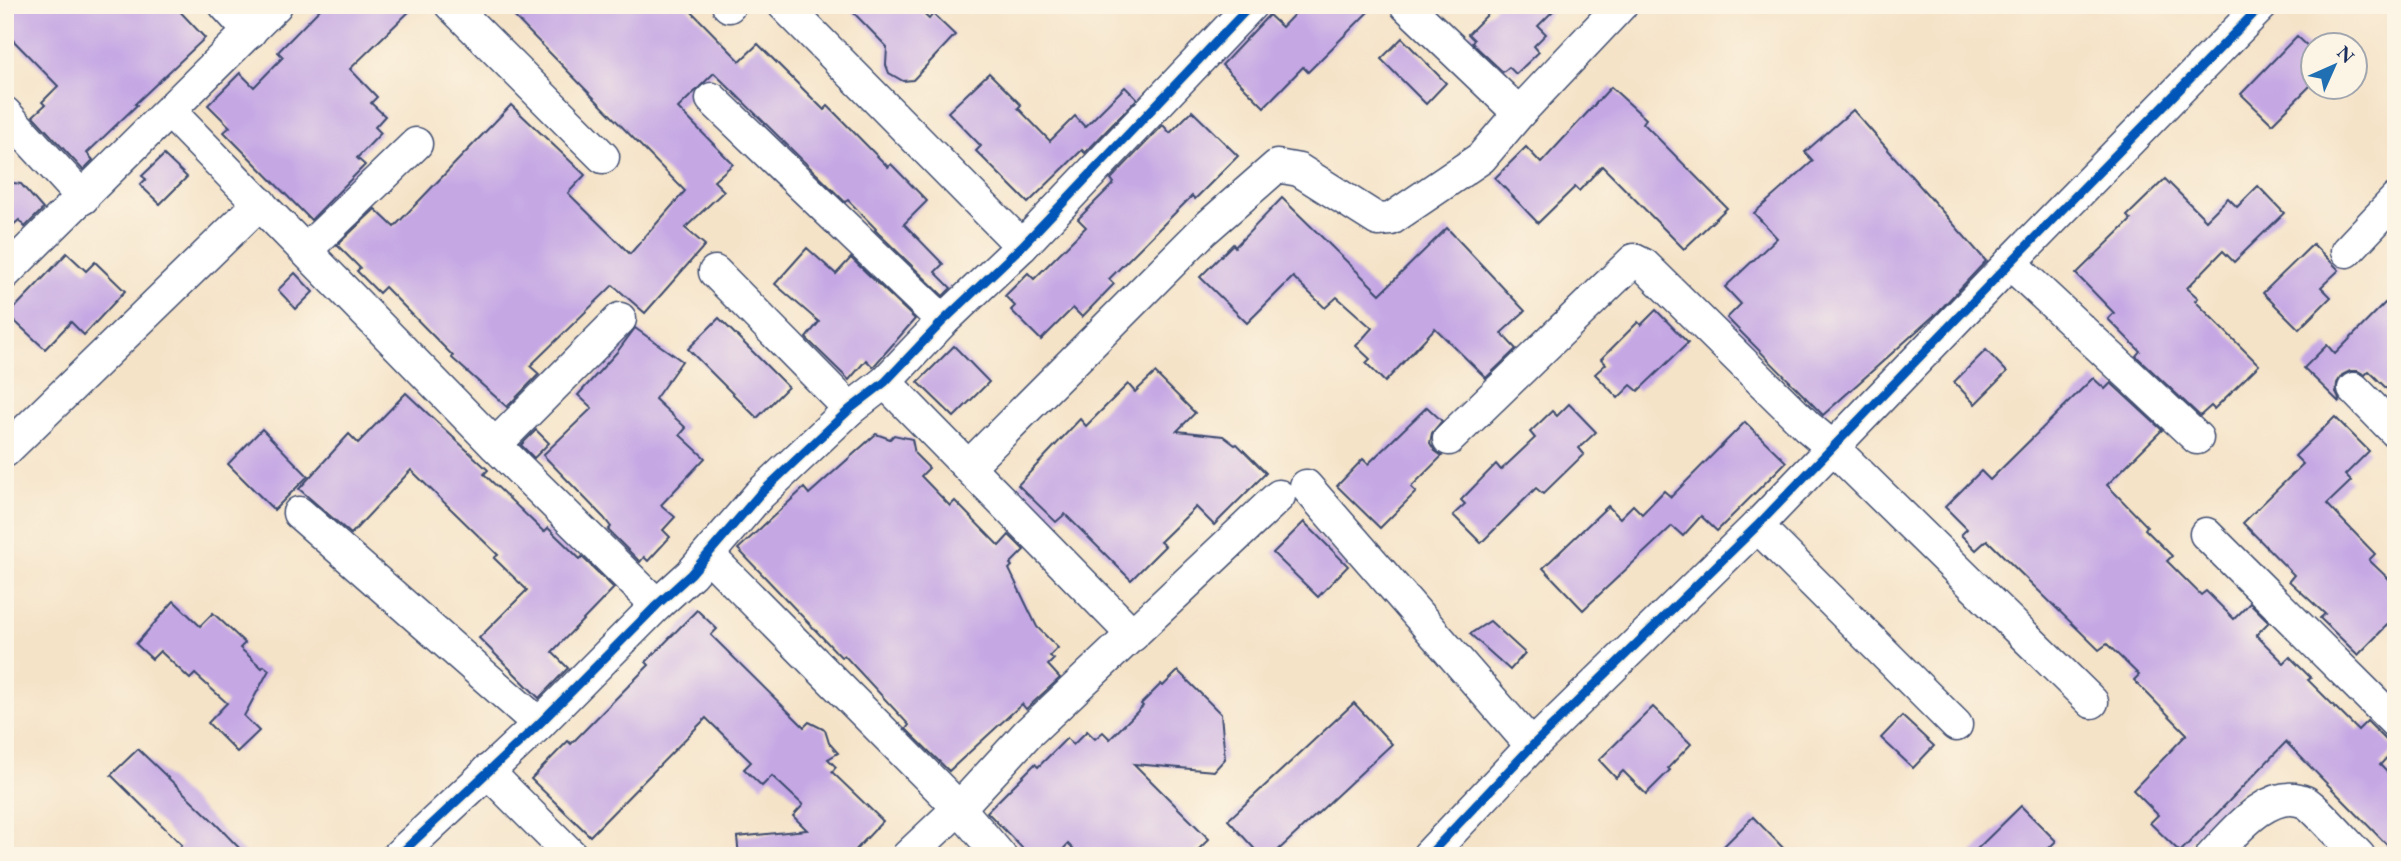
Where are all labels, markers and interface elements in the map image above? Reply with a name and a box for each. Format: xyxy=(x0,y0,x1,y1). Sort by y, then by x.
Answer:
north arrow xyxy=(2300,32,2370,102)
text: N xyxy=(2331,40,2360,69)

